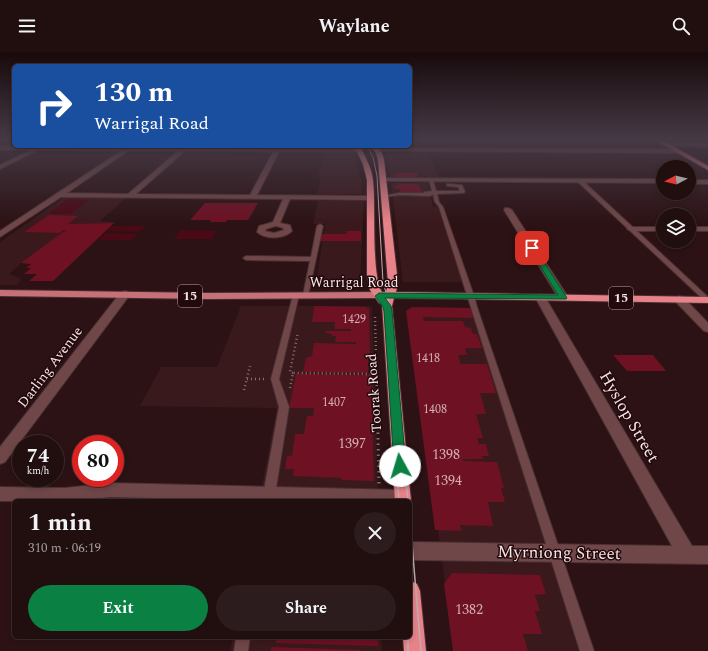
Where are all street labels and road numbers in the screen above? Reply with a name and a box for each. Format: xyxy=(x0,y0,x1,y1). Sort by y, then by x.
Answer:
street label: Warrigal Road xyxy=(309,272,399,293)
road number: 15 xyxy=(178,285,202,307)
road number: 15 xyxy=(609,287,633,309)
street label: Darling Avenue xyxy=(12,322,88,412)
street label: Toorak Road xyxy=(361,353,387,433)
street label: Hyslop Street xyxy=(592,366,666,468)
street label: Myrniong Street xyxy=(497,539,621,567)

